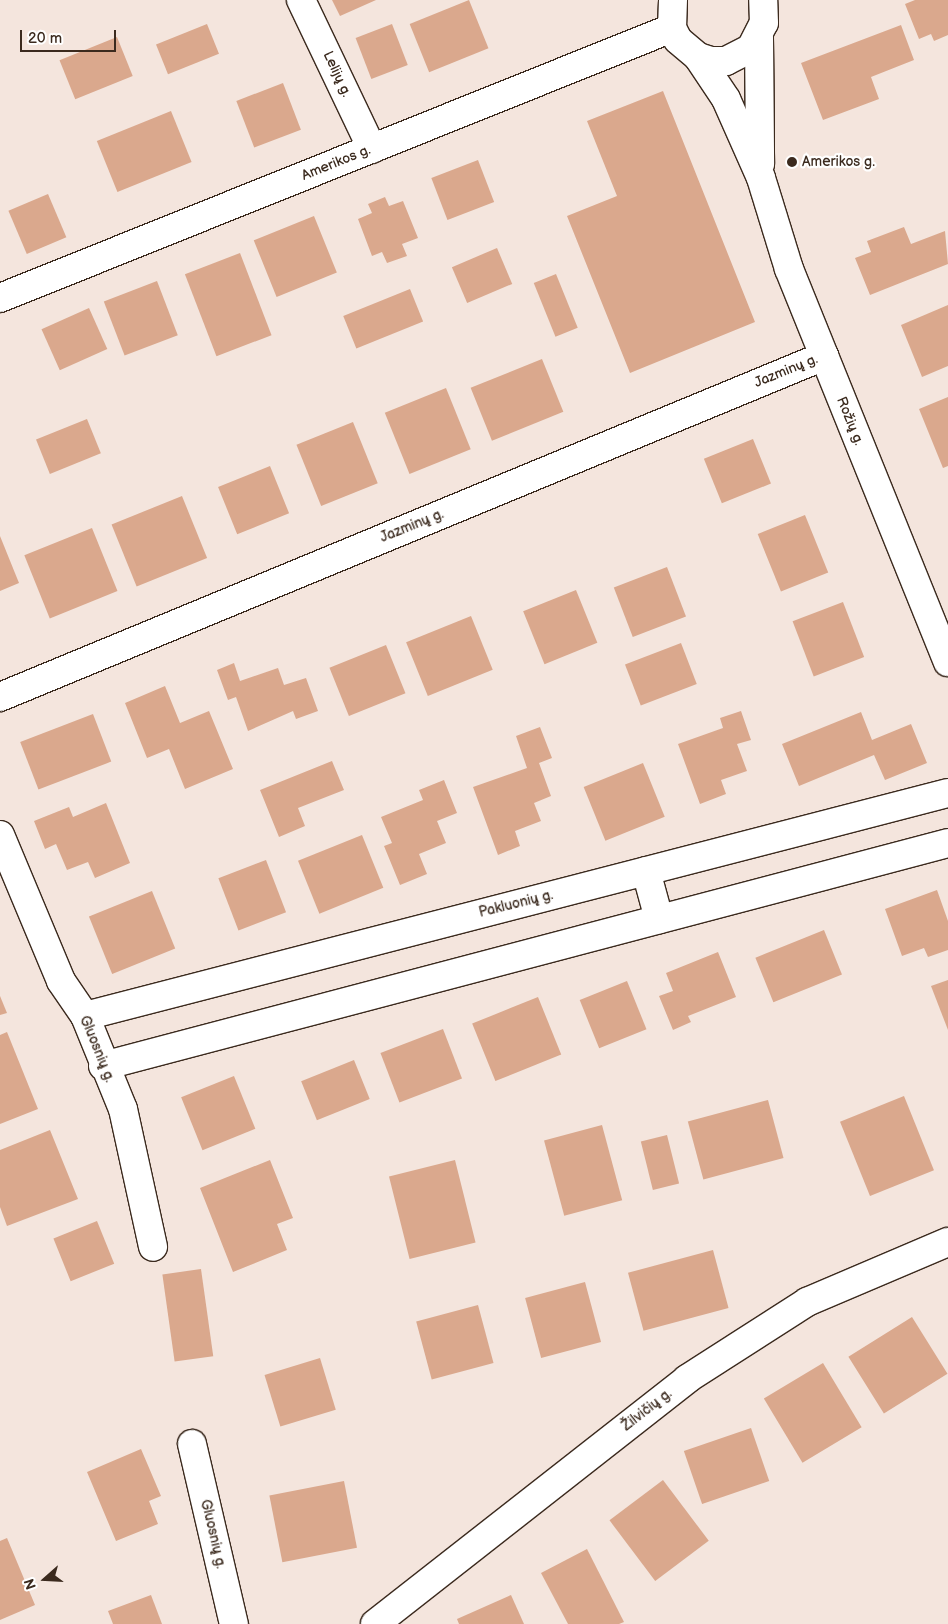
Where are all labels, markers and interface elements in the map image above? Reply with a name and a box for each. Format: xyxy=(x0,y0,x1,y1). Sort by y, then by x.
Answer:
scale bar xyxy=(22,20,119,52)
text: 20 m xyxy=(28,29,62,48)
street label: Lelijų g. xyxy=(319,49,355,99)
street label: Amerikos g. xyxy=(299,142,373,184)
place label: Amerikos g. xyxy=(802,154,875,170)
marker: Amerikos g. xyxy=(786,156,798,168)
street label: Jazminų g. xyxy=(752,351,820,391)
street label: Rožių g. xyxy=(833,394,867,448)
street label: Jazminų g. xyxy=(378,506,446,546)
street label: Pakluonių g. xyxy=(477,887,555,921)
street label: Gluosnių g. xyxy=(76,1013,118,1085)
street label: Žilvičių g. xyxy=(619,1385,675,1435)
street label: Gluosnių g. xyxy=(197,1498,229,1570)
north arrow xyxy=(20,1554,70,1604)
text: N xyxy=(21,1576,40,1592)

